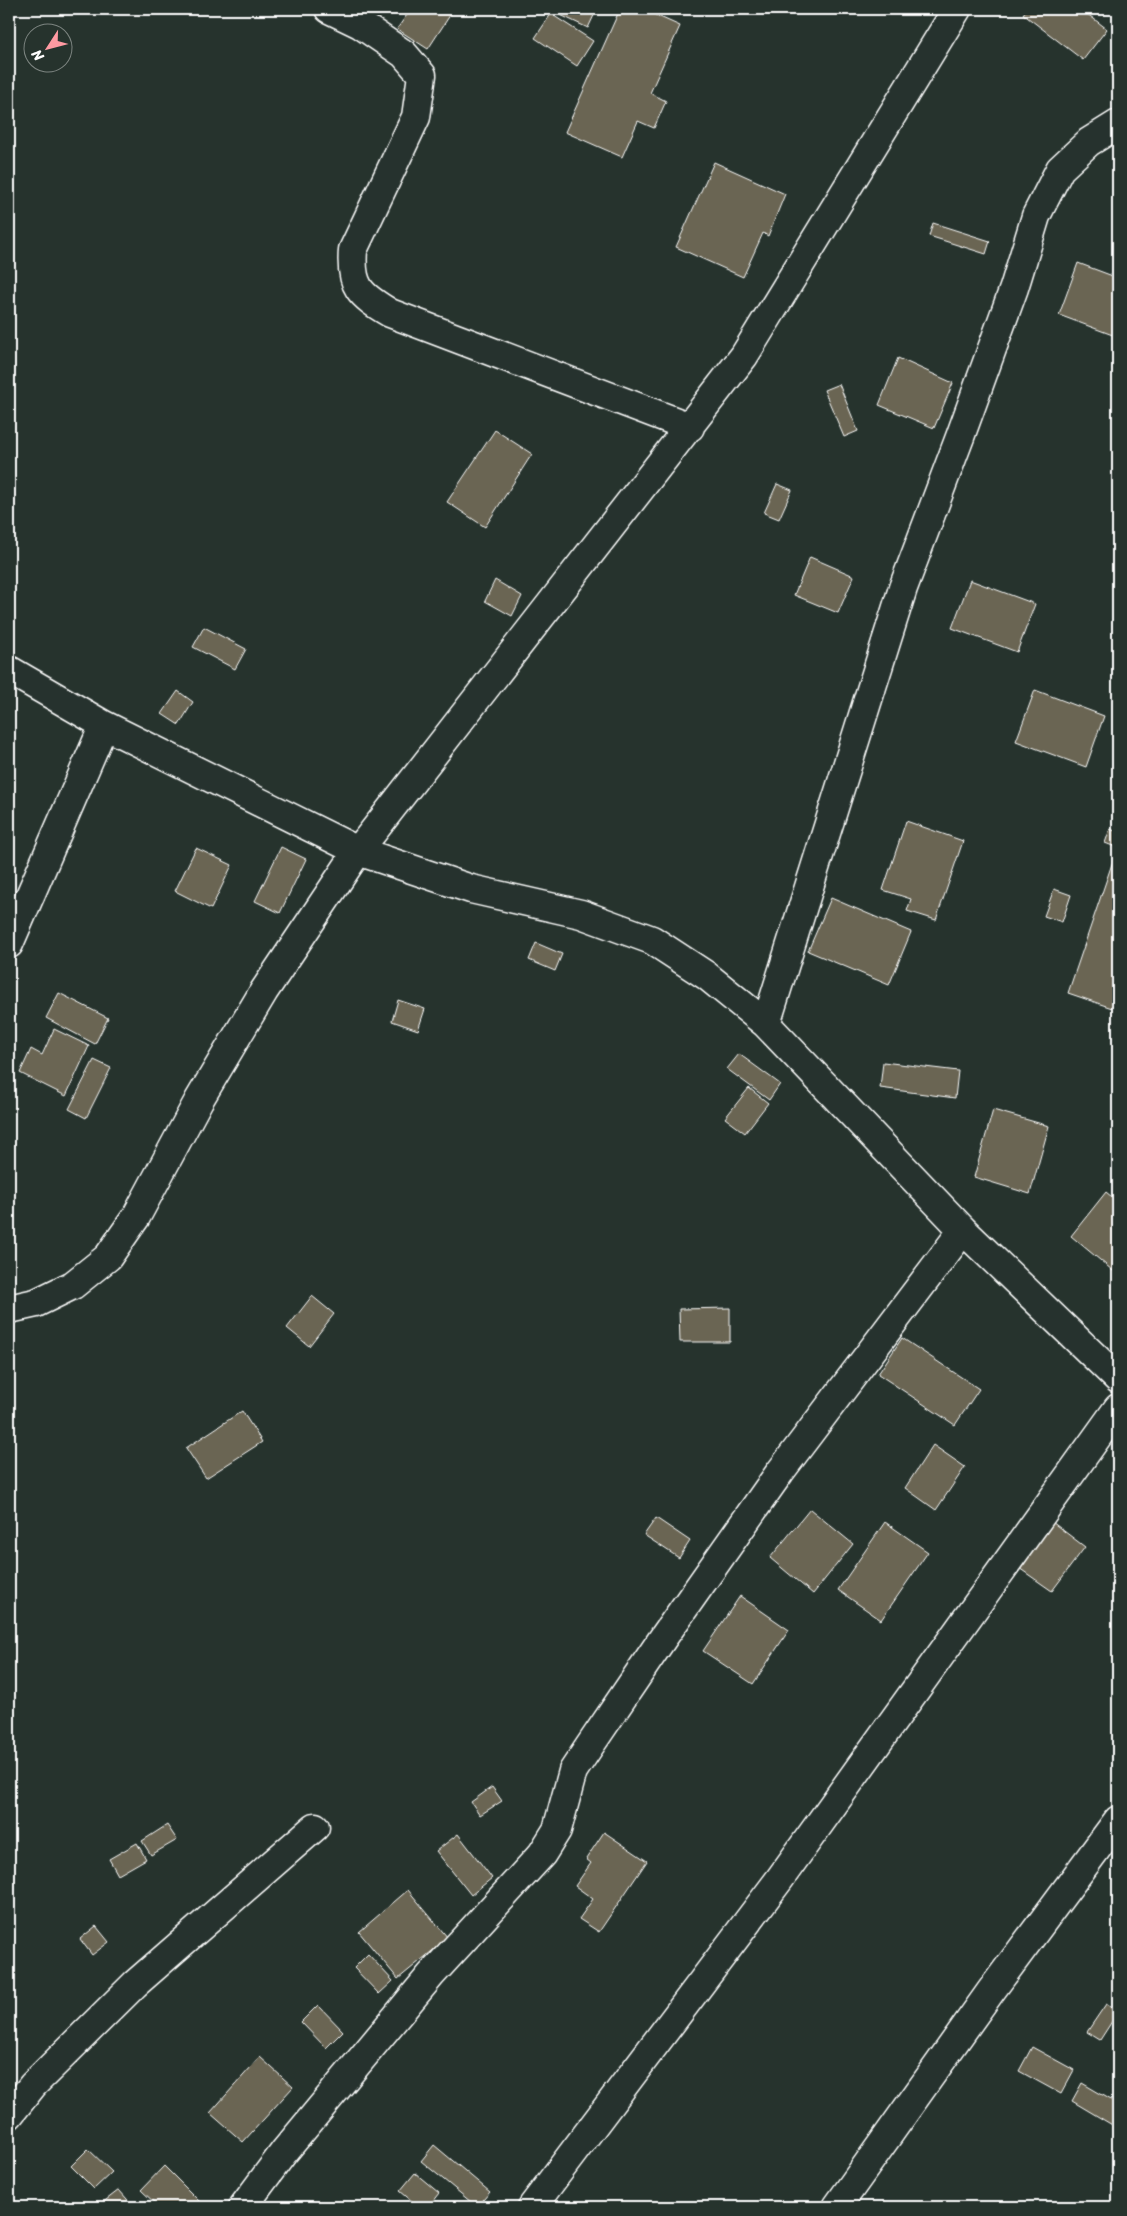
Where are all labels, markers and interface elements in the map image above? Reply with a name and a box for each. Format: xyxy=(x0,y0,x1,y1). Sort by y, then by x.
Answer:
north arrow xyxy=(22,22,72,72)
text: N xyxy=(25,44,51,67)

